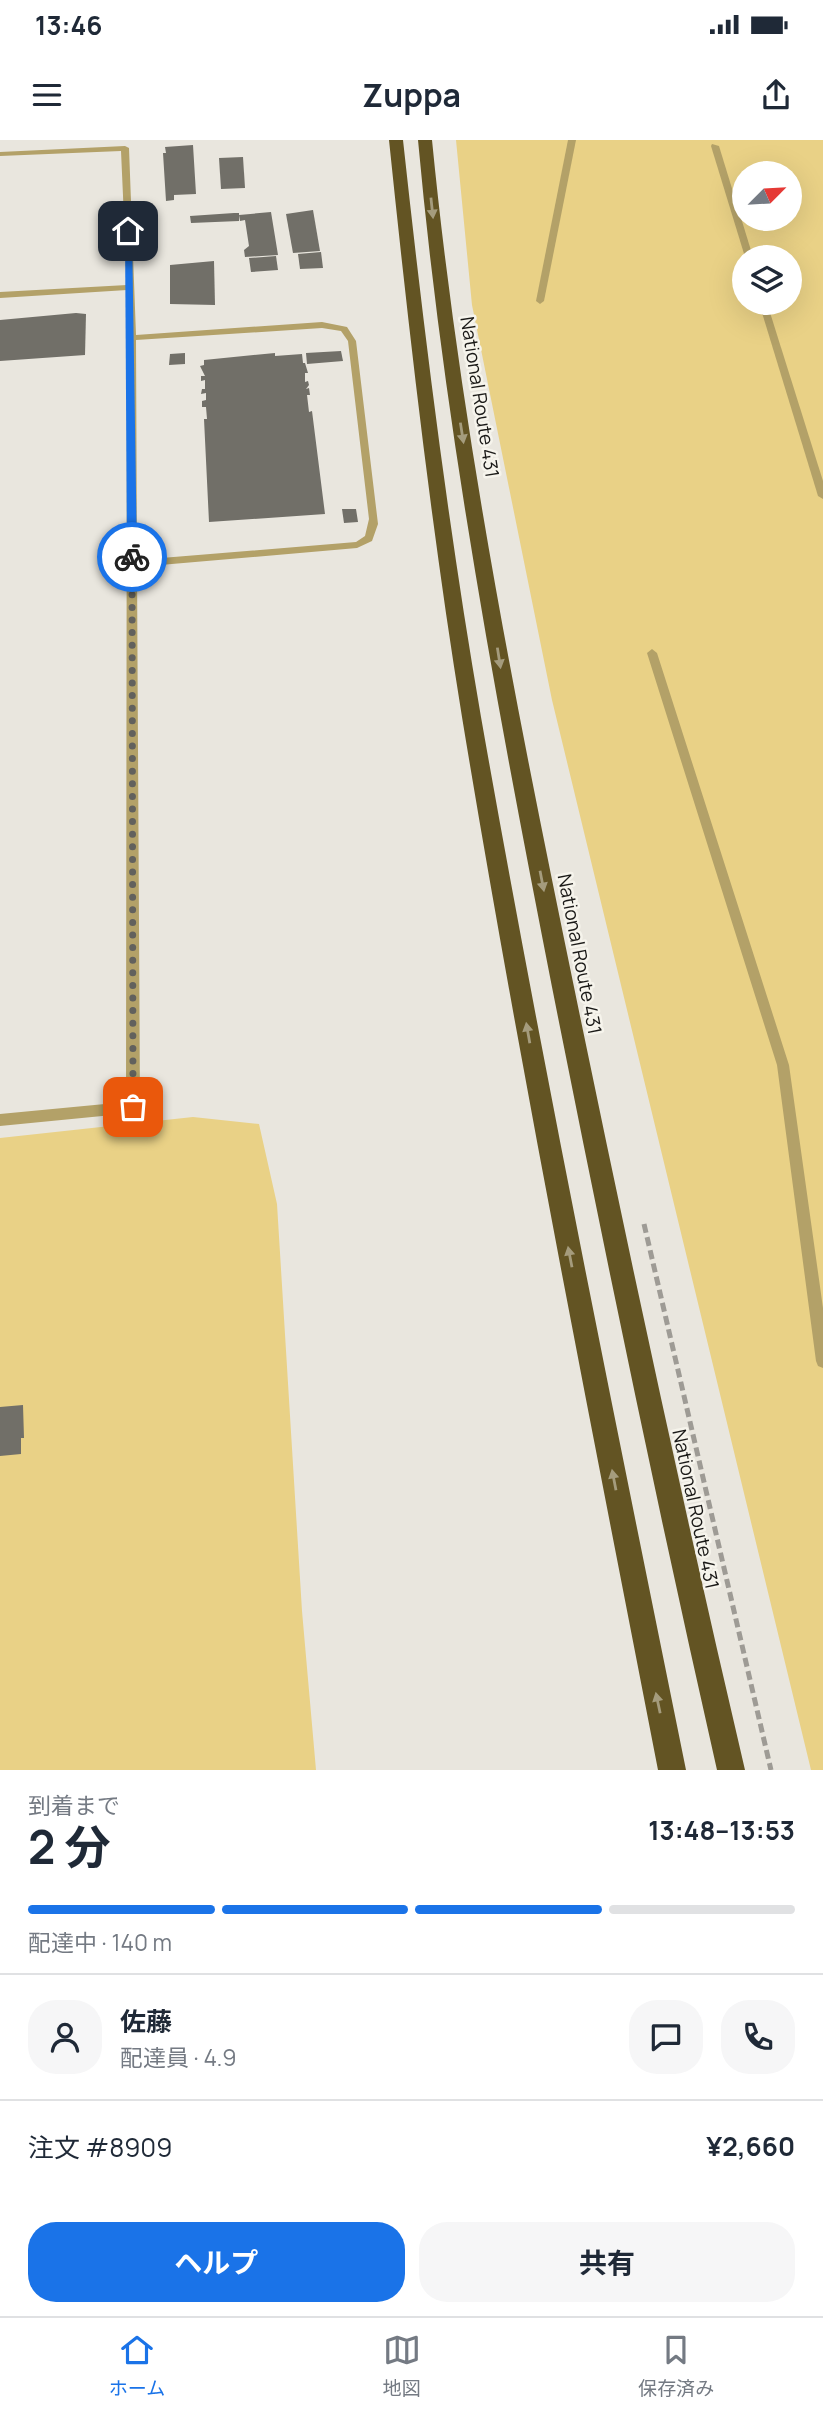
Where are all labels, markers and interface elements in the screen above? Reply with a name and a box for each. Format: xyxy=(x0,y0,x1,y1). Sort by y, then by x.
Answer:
text: 13:46 xyxy=(35,7,102,43)
text: Zuppa xyxy=(362,73,461,117)
icon: menu xyxy=(28,76,66,114)
icon: share xyxy=(757,76,795,114)
north arrow xyxy=(732,161,802,231)
map controls xyxy=(732,161,802,315)
one-way arrow xyxy=(427,197,438,219)
pin xyxy=(98,201,158,261)
icon: home xyxy=(109,212,147,250)
button: layers xyxy=(732,245,802,315)
street label: National Route 431 xyxy=(454,315,506,479)
one-way arrow xyxy=(457,422,468,444)
courier xyxy=(97,522,167,592)
icon: bike xyxy=(113,538,151,576)
one-way arrow xyxy=(494,647,505,669)
one-way arrow xyxy=(536,870,547,892)
street label: National Route 431 xyxy=(552,872,608,1036)
one-way arrow xyxy=(523,1022,534,1044)
pin xyxy=(103,1077,163,1137)
icon: bag xyxy=(114,1088,152,1126)
one-way arrow xyxy=(565,1246,576,1268)
street label: National Route 431 xyxy=(666,1427,726,1591)
one-way arrow xyxy=(608,1469,619,1491)
one-way arrow xyxy=(652,1692,663,1714)
text: 到着まで xyxy=(28,1789,120,1821)
text: 13:48–13:53 xyxy=(648,1812,795,1848)
text: 2 分 xyxy=(28,1815,111,1878)
text: 配達中 · 140 m xyxy=(28,1926,172,1958)
button: person xyxy=(28,2000,102,2074)
button: chat xyxy=(629,2000,703,2074)
button: phone xyxy=(721,2000,795,2074)
text: 佐藤 xyxy=(120,2003,172,2039)
text: 配達員 · 4.9 xyxy=(120,2041,237,2073)
text: ¥2,660 xyxy=(706,2128,795,2164)
text: 注文 #8909 xyxy=(28,2129,172,2165)
button: ヘルプ xyxy=(28,2222,405,2302)
button: 共有 xyxy=(419,2222,795,2302)
tab: ホーム xyxy=(109,2331,165,2401)
tab: 地図 xyxy=(383,2331,421,2401)
tab: 保存済み xyxy=(638,2331,714,2401)

